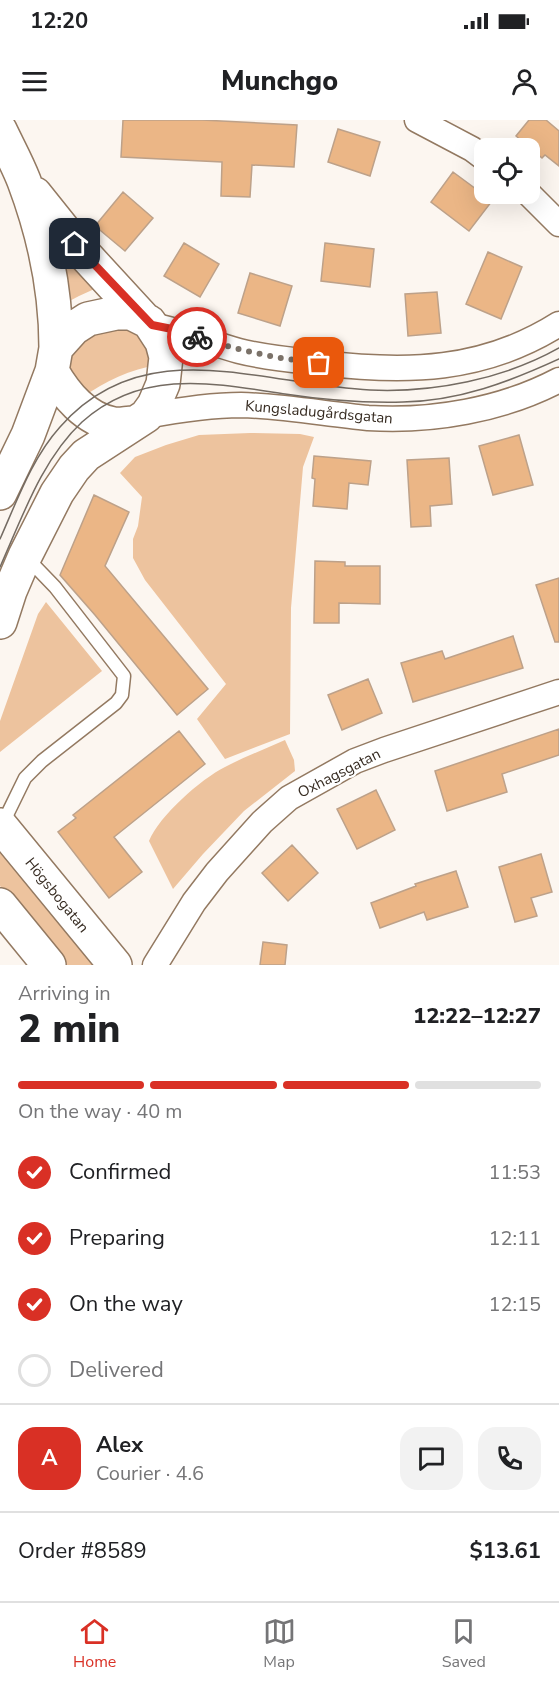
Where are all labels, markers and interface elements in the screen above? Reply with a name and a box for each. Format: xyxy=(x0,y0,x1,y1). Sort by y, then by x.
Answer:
text: 12:20 xyxy=(30,6,88,36)
text: Munchgo xyxy=(221,63,338,100)
icon: menu xyxy=(18,65,51,98)
icon: person xyxy=(508,65,541,98)
map controls xyxy=(474,138,540,204)
button: locate xyxy=(474,138,540,204)
pin xyxy=(49,218,100,269)
icon: home xyxy=(58,227,91,260)
courier xyxy=(167,307,227,367)
icon: bike xyxy=(181,321,214,354)
pin xyxy=(293,337,344,388)
icon: bag xyxy=(302,346,335,379)
street label: Kungsladugårdsgatan xyxy=(244,396,394,428)
street label: Oxhagsgatan xyxy=(294,744,384,802)
street label: Högsbogatan xyxy=(20,853,94,937)
text: Arriving in xyxy=(18,980,111,1007)
text: 12:22–12:27 xyxy=(413,1001,541,1031)
text: 2 min xyxy=(18,1003,121,1056)
text: On the way · 40 m xyxy=(18,1098,182,1125)
icon: check xyxy=(18,1156,51,1189)
text: Confirmed xyxy=(69,1157,171,1187)
text: 11:53 xyxy=(488,1159,541,1186)
icon: check xyxy=(18,1222,51,1255)
text: Preparing xyxy=(69,1223,165,1253)
text: 12:11 xyxy=(488,1225,541,1252)
icon: check xyxy=(18,1288,51,1321)
text: On the way xyxy=(69,1289,183,1319)
text: 12:15 xyxy=(488,1291,541,1318)
text: Delivered xyxy=(69,1355,164,1385)
button: chat xyxy=(400,1427,463,1490)
button: phone xyxy=(478,1427,541,1490)
text: Alex xyxy=(96,1430,143,1460)
text: A xyxy=(41,1443,58,1473)
text: Courier · 4.6 xyxy=(96,1460,204,1487)
text: Order #8589 xyxy=(18,1536,147,1566)
text: $13.61 xyxy=(470,1536,541,1566)
tab: Home xyxy=(73,1615,116,1673)
tab: Map xyxy=(263,1615,296,1673)
tab: Saved xyxy=(442,1615,486,1673)

